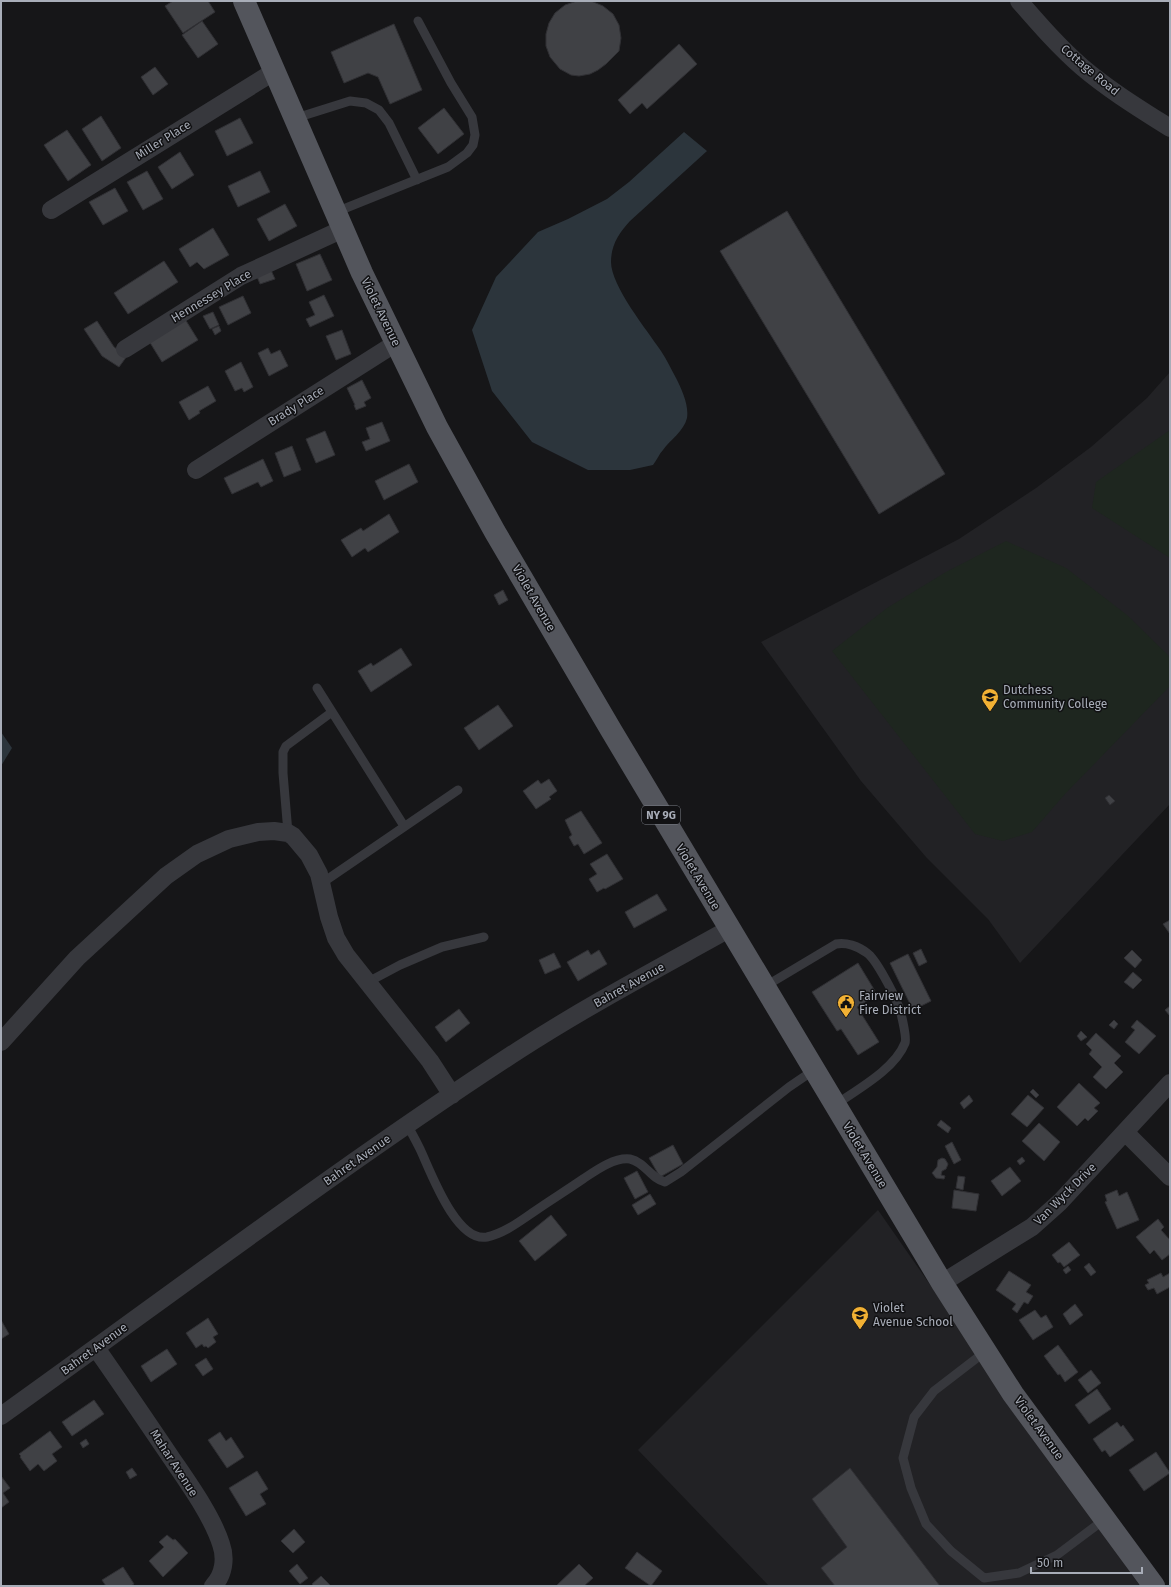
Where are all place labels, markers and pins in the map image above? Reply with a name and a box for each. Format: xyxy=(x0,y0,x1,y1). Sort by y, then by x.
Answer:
place label: Dutchess Community College xyxy=(1003,683,1107,711)
school or university icon: Dutchess Community College xyxy=(980,687,1000,712)
place label: Fairview Fire District xyxy=(859,989,922,1017)
public building icon: Fairview Fire District xyxy=(836,993,856,1018)
place label: Violet Avenue School xyxy=(873,1301,953,1329)
school or university icon: Violet Avenue School xyxy=(850,1305,870,1330)

